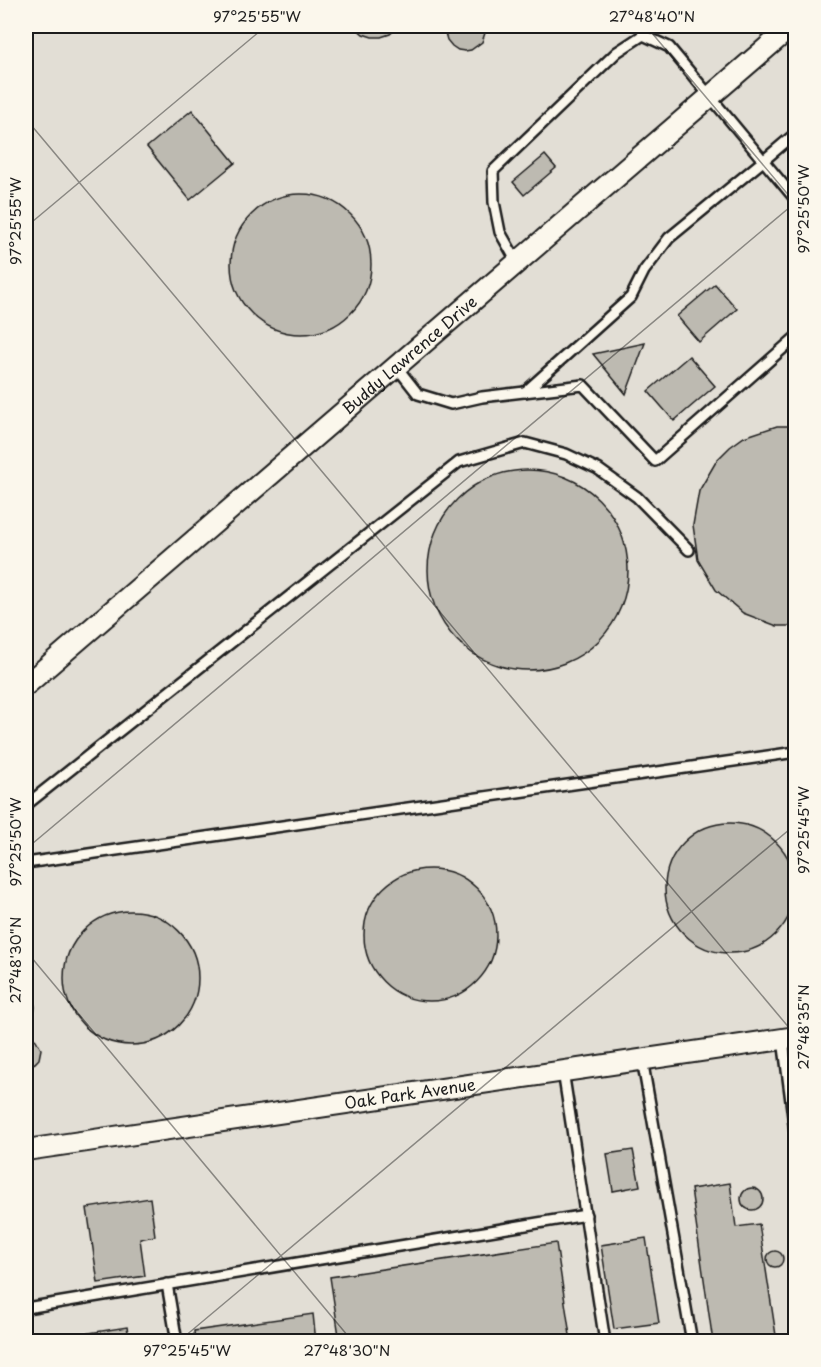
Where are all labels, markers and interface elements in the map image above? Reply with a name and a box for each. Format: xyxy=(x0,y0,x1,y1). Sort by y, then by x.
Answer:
text: 97°25'55"W xyxy=(213,4,302,27)
text: 27°48'40"N xyxy=(609,4,695,27)
text: 97°25'50"W xyxy=(791,164,814,254)
text: 97°25'55"W xyxy=(3,176,26,265)
street label: Buddy Lawrence Drive xyxy=(336,289,482,419)
text: 97°25'45"W xyxy=(791,785,814,874)
text: 97°25'50"W xyxy=(3,797,26,887)
text: 27°48'30"N xyxy=(3,917,26,1003)
text: 27°48'35"N xyxy=(791,984,814,1070)
street label: Oak Park Avenue xyxy=(343,1071,477,1114)
text: 97°25'45"W xyxy=(143,1338,232,1361)
text: 27°48'30"N xyxy=(304,1338,390,1361)

